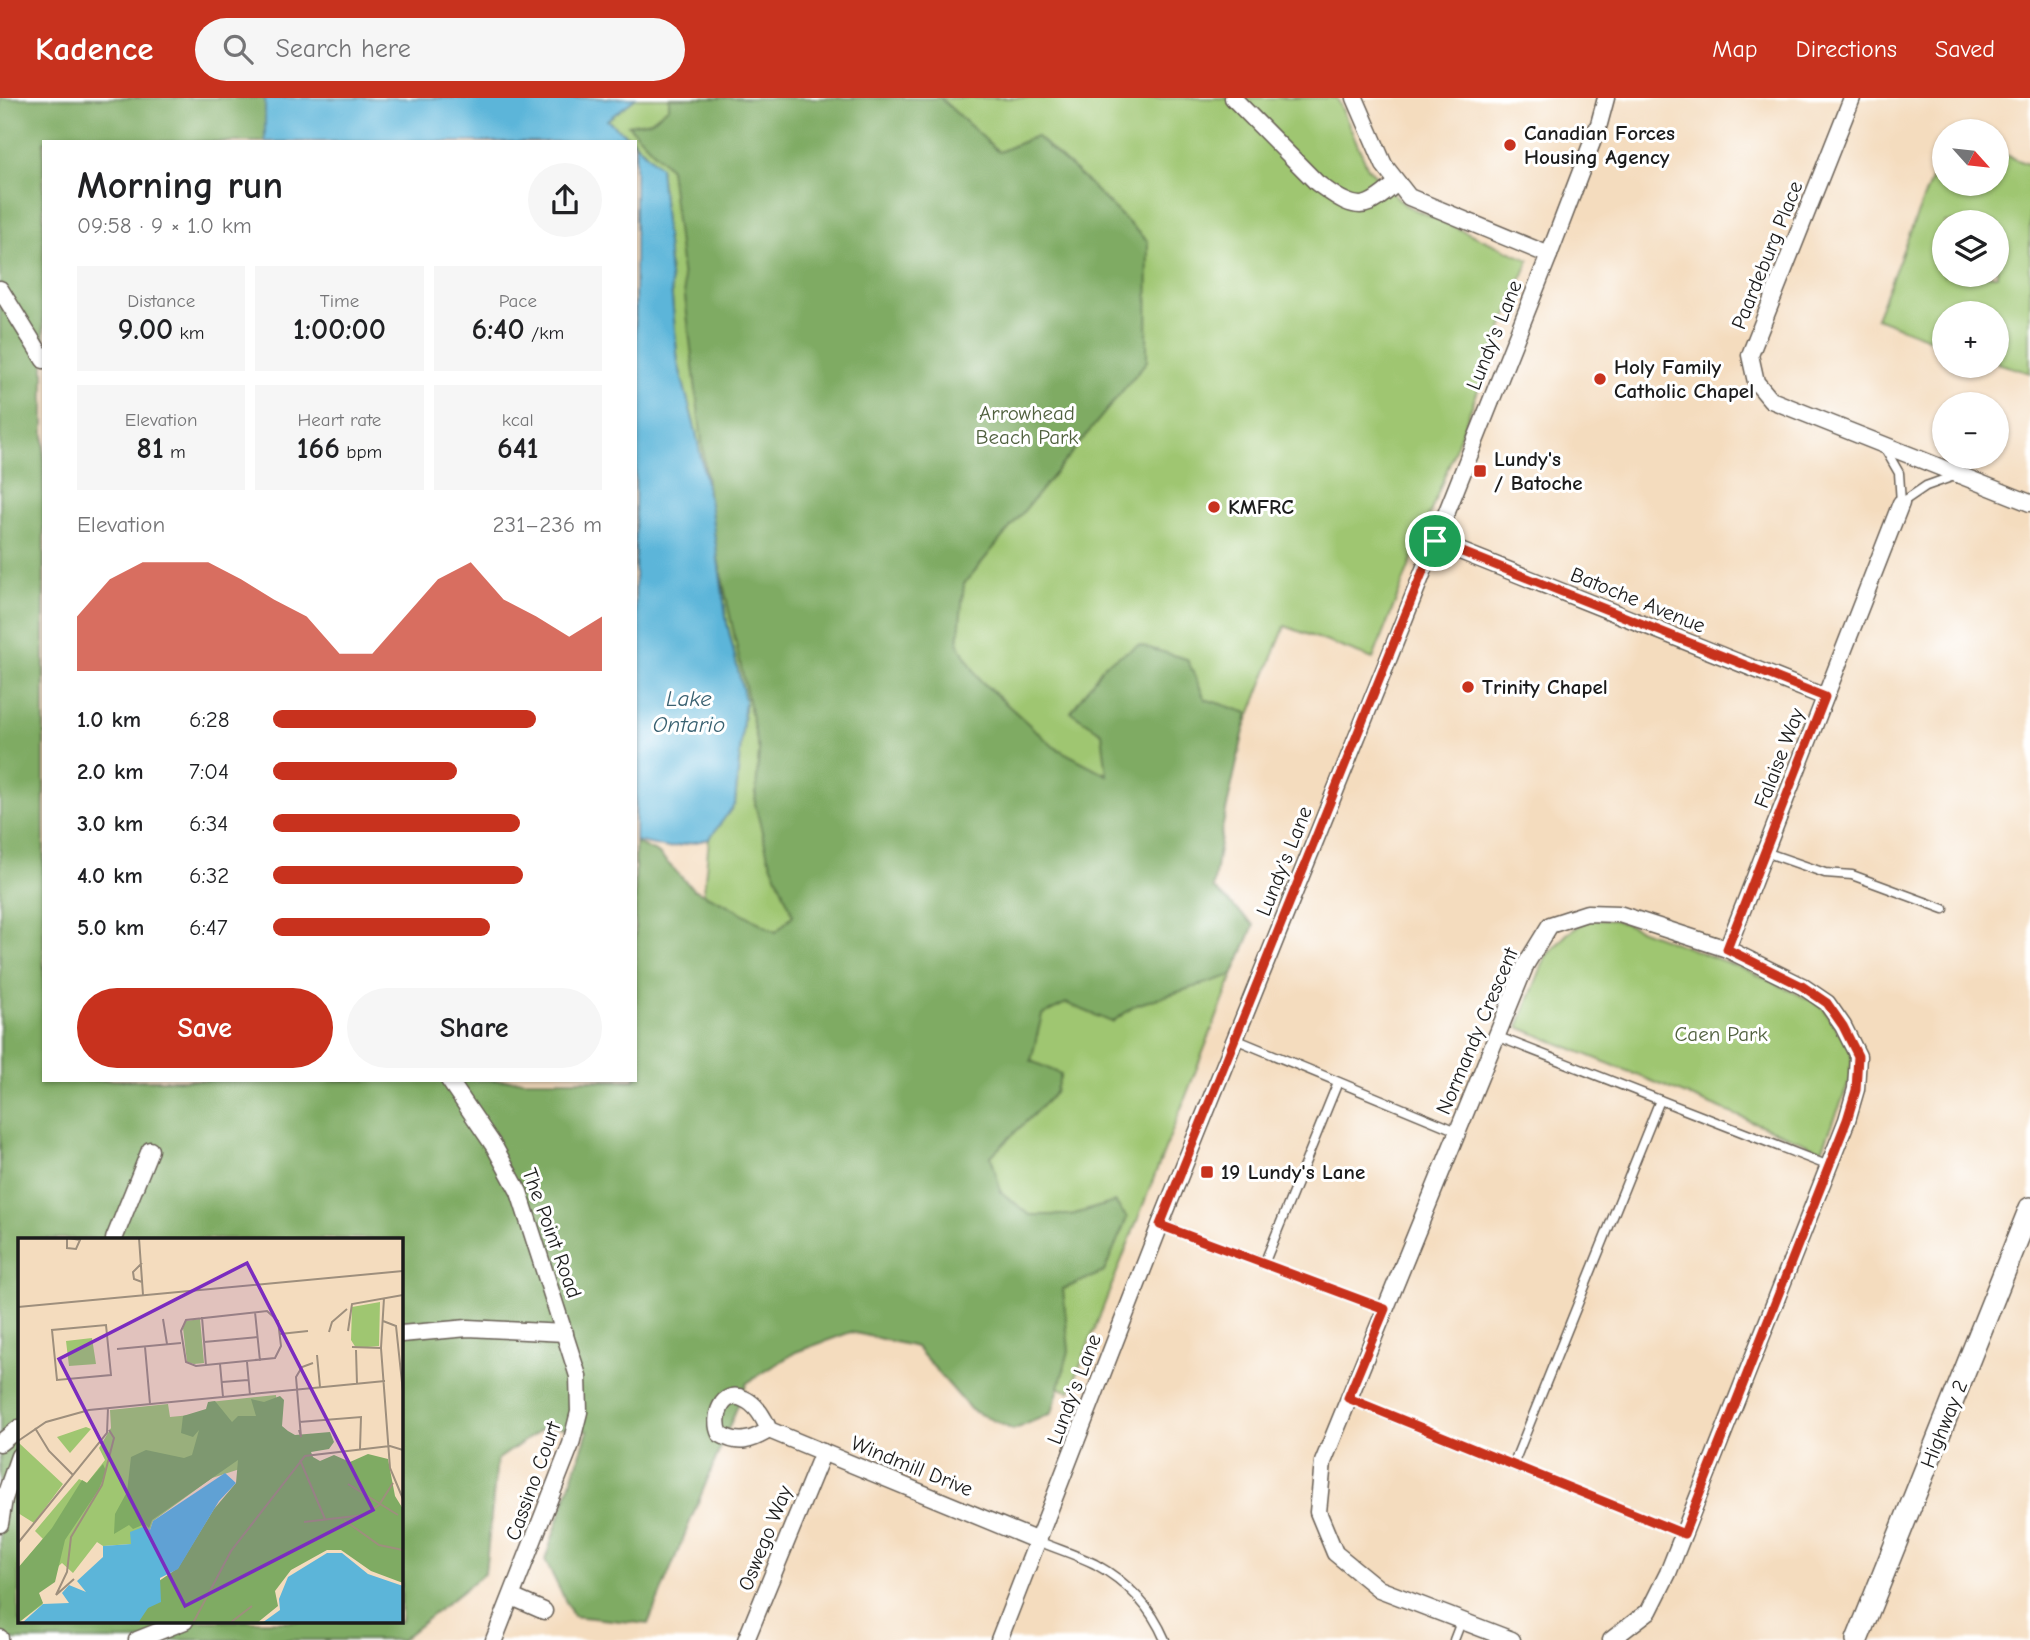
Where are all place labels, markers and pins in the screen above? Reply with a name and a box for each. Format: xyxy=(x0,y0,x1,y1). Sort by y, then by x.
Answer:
place label: Canadian Forces Housing Agency xyxy=(1524,121,1675,169)
marker: Canadian Forces Housing Agency xyxy=(1502,137,1518,153)
place label: Holy Family Catholic Chapel xyxy=(1614,355,1754,403)
marker: Holy Family Catholic Chapel xyxy=(1592,371,1608,387)
place label: Lundy's / Batoche xyxy=(1494,447,1583,495)
marker: Lundy's / Batoche xyxy=(1472,463,1488,479)
place label: KMFRC xyxy=(1228,495,1294,519)
marker: KMFRC xyxy=(1206,499,1222,515)
pin xyxy=(1405,511,1465,571)
place label: Trinity Chapel xyxy=(1482,675,1608,699)
marker: Trinity Chapel xyxy=(1460,679,1476,695)
place label: 19 Lundy's Lane xyxy=(1221,1160,1365,1184)
marker: 19 Lundy's Lane xyxy=(1199,1164,1215,1180)

